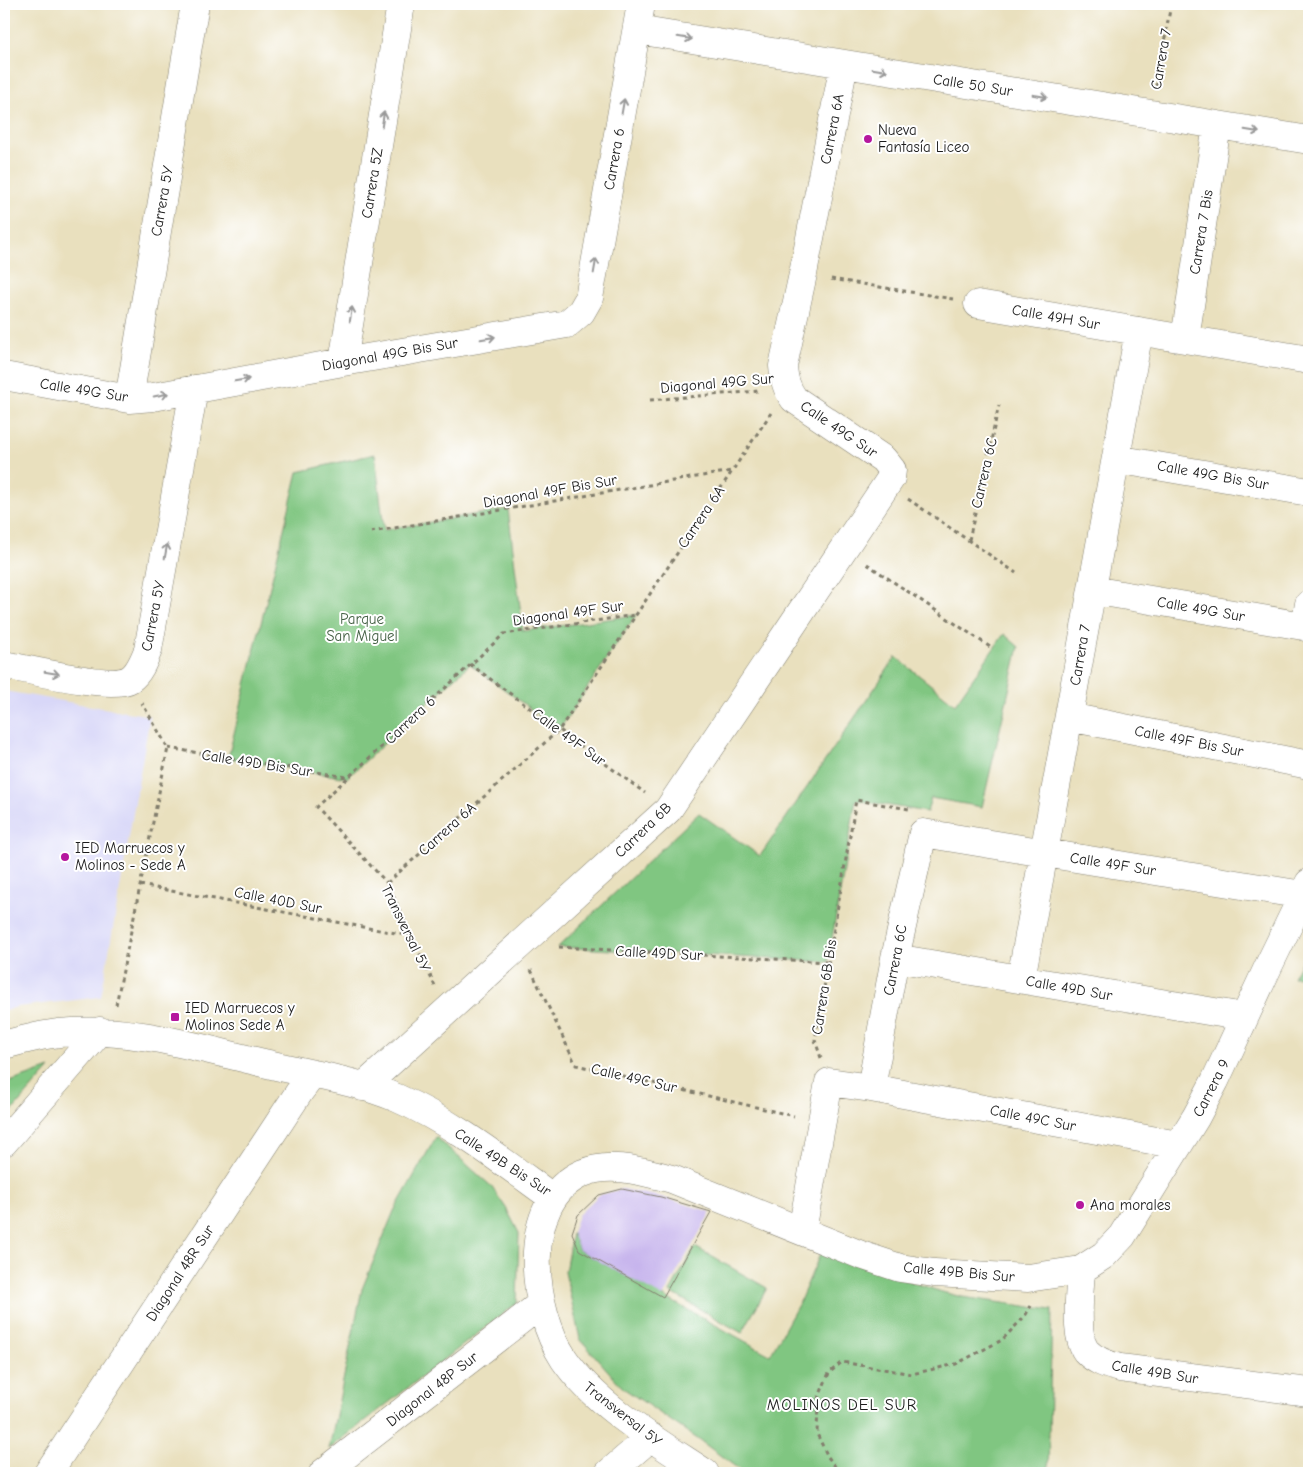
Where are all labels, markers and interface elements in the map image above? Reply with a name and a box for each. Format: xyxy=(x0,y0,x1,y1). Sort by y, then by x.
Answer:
street label: Carrera 7 xyxy=(1147,27,1175,91)
one-way arrow xyxy=(677,33,693,43)
one-way arrow xyxy=(871,65,887,75)
street label: Calle 50 Sur xyxy=(932,70,1014,100)
street label: Carrera 6A xyxy=(816,92,848,166)
one-way arrow xyxy=(1032,92,1048,102)
one-way arrow xyxy=(619,98,629,114)
one-way arrow xyxy=(378,111,388,127)
place label: Nueva Fantasía Liceo xyxy=(878,121,969,156)
one-way arrow xyxy=(1244,126,1260,136)
street label: Carrera 6 xyxy=(600,127,628,191)
marker: Nueva Fantasía Liceo xyxy=(862,133,874,145)
street label: Carrera 5Z xyxy=(358,146,387,220)
street label: Carrera 5Y xyxy=(147,164,177,238)
street label: Carrera 7 Bis xyxy=(1185,188,1217,276)
one-way arrow xyxy=(591,258,600,274)
street label: Calle 49H Sur xyxy=(1011,300,1101,334)
one-way arrow xyxy=(347,306,357,322)
one-way arrow xyxy=(480,332,496,342)
street label: Diagonal 49G Bis Sur xyxy=(321,333,459,375)
street label: Diagonal 49G Sur xyxy=(660,369,774,397)
street label: Calle 49G Sur xyxy=(39,374,129,406)
one-way arrow xyxy=(233,375,249,385)
one-way arrow xyxy=(153,390,169,399)
street label: Calle 49G Sur xyxy=(797,397,881,461)
street label: Carrera 6C xyxy=(967,436,1001,510)
street label: Calle 49G Bis Sur xyxy=(1156,456,1270,494)
street label: Diagonal 49F Bis Sur xyxy=(482,470,618,512)
street label: Carrera 6A xyxy=(674,482,729,552)
one-way arrow xyxy=(161,543,171,559)
street label: Carrera 5Y xyxy=(137,579,169,653)
street label: Calle 49G Sur xyxy=(1156,592,1246,626)
street label: Diagonal 49F Sur xyxy=(511,596,625,630)
park label: Parque San Miguel xyxy=(326,610,398,645)
street label: Carrera 7 xyxy=(1066,623,1094,687)
one-way arrow xyxy=(43,669,59,679)
street label: Carrera 6 xyxy=(381,692,439,748)
street label: Calle 49F Sur xyxy=(529,704,609,770)
street label: Calle 49F Bis Sur xyxy=(1133,722,1245,760)
street label: Calle 49D Bis Sur xyxy=(200,745,314,781)
street label: Carrera 6A xyxy=(414,798,480,860)
street label: Carrera 6B xyxy=(611,799,675,861)
place label: IED Marruecos y Molinos - Sede A xyxy=(75,839,186,874)
street label: Calle 49F Sur xyxy=(1069,848,1157,880)
marker: IED Marruecos y Molinos - Sede A xyxy=(59,851,71,863)
street label: Transversal 5Y xyxy=(377,882,435,974)
street label: Calle 40D Sur xyxy=(233,883,323,917)
street label: Carrera 6C xyxy=(879,923,911,997)
street label: Carrera 6B Bis xyxy=(808,938,840,1036)
street label: Calle 49D Sur xyxy=(615,942,703,964)
street label: Calle 49D Sur xyxy=(1024,972,1114,1004)
place label: IED Marruecos y Molinos Sede A xyxy=(185,999,295,1034)
marker: IED Marruecos y Molinos Sede A xyxy=(169,1011,181,1023)
street label: Carrera 9 xyxy=(1189,1056,1233,1120)
street label: Calle 49C Sur xyxy=(589,1059,679,1097)
street label: Calle 49C Sur xyxy=(988,1101,1078,1135)
street label: Calle 49B Bis Sur xyxy=(451,1124,555,1200)
place label: Ana morales xyxy=(1090,1196,1171,1214)
marker: Ana morales xyxy=(1074,1199,1086,1211)
street label: Diagonal 48R Sur xyxy=(142,1221,218,1325)
street label: Calle 49B Bis Sur xyxy=(903,1258,1015,1286)
street label: Diagonal 48P Sur xyxy=(383,1348,481,1430)
street label: Calle 49B Sur xyxy=(1110,1356,1200,1388)
street label: Transversal 5Y xyxy=(580,1378,666,1450)
district label: MOLINOS DEL SUR xyxy=(767,1396,917,1414)

